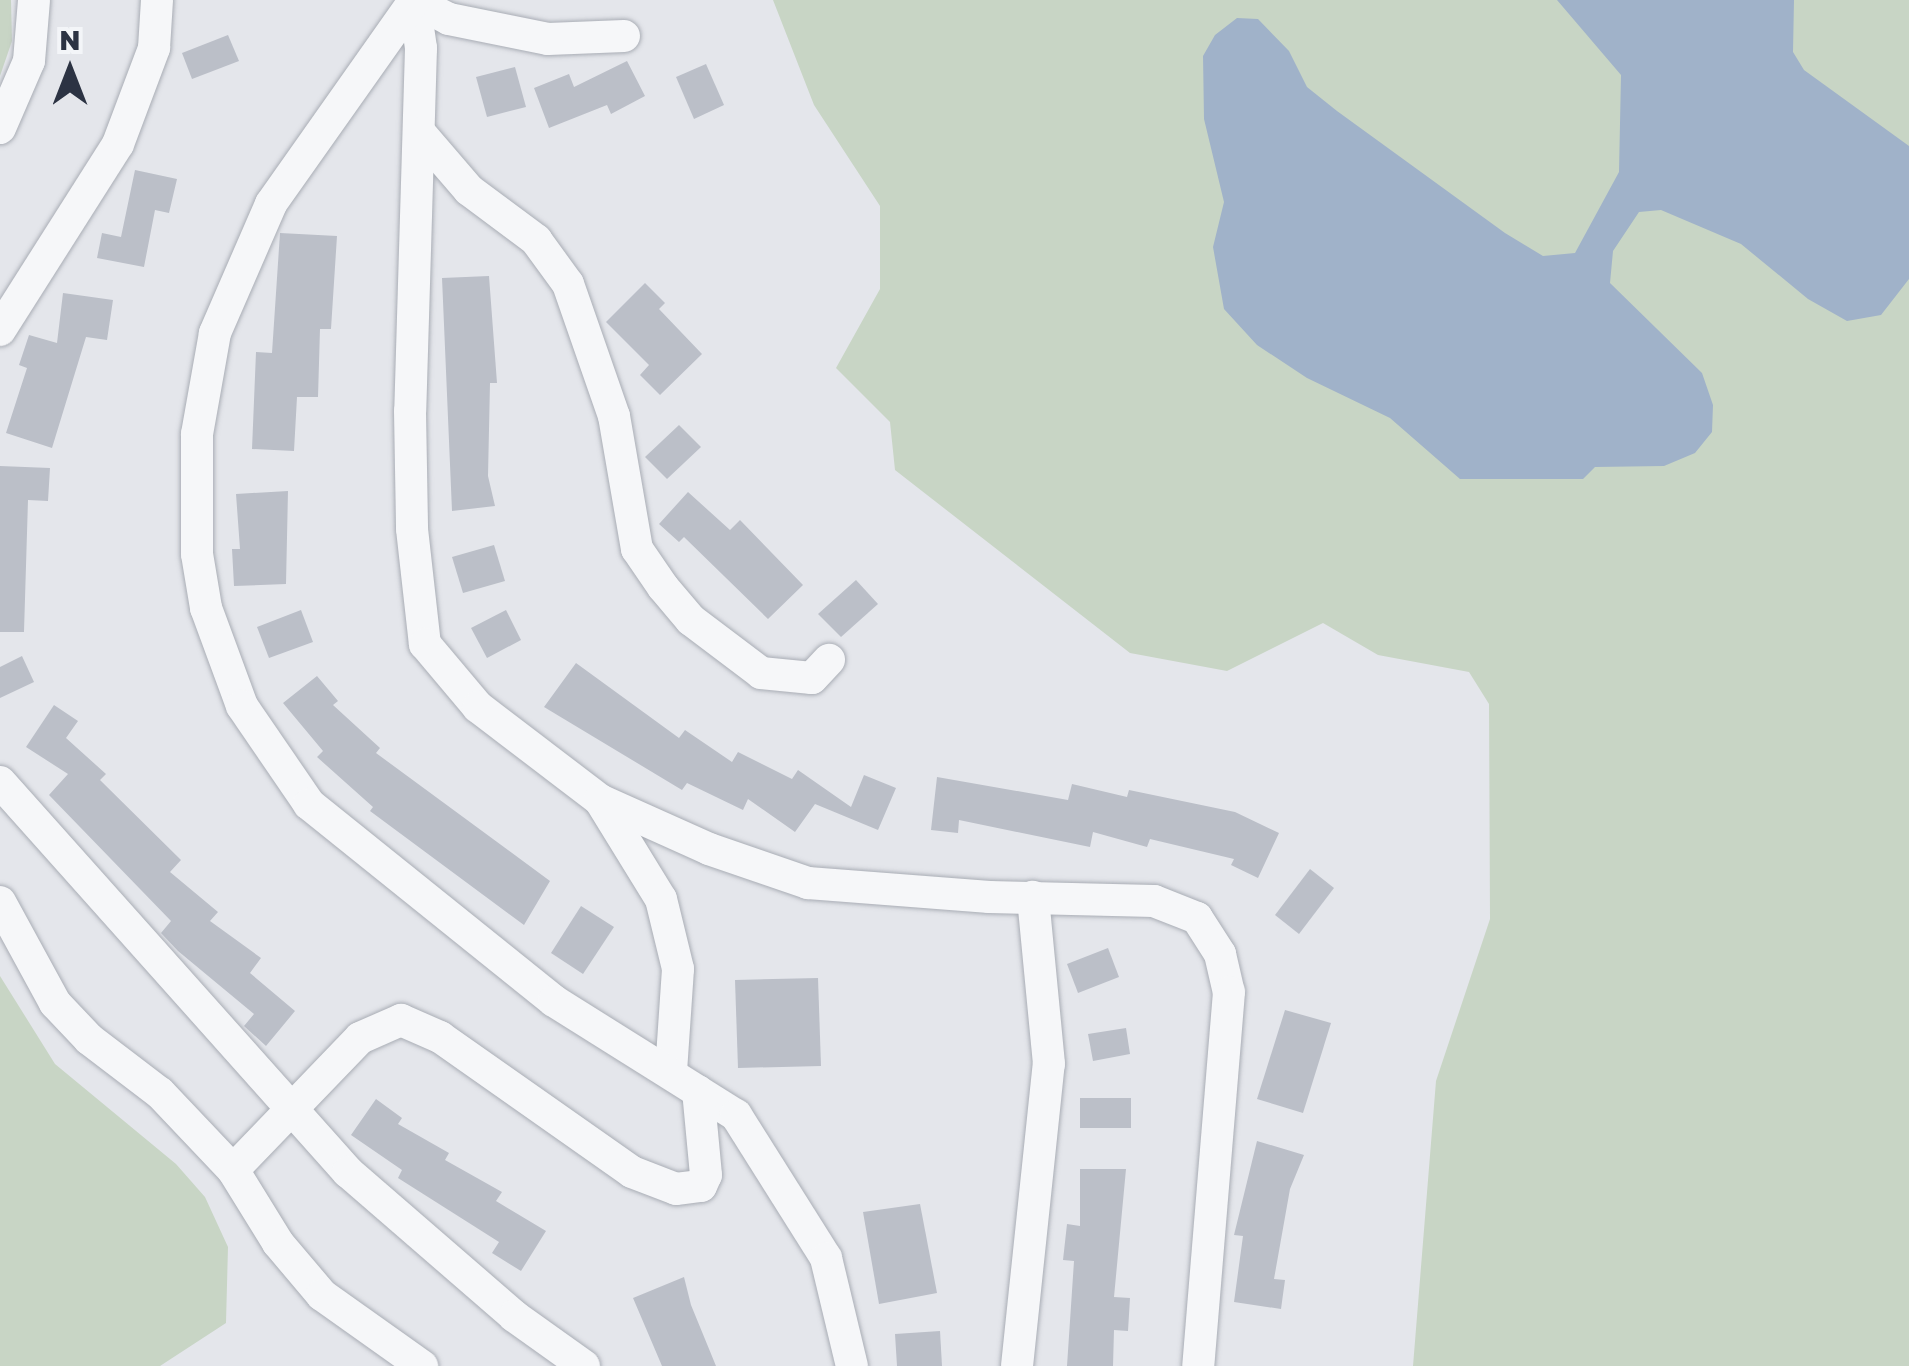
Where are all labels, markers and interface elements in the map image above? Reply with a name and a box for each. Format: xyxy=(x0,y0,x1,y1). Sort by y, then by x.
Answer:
north arrow xyxy=(20,20,120,120)
text: N xyxy=(59,23,81,56)

